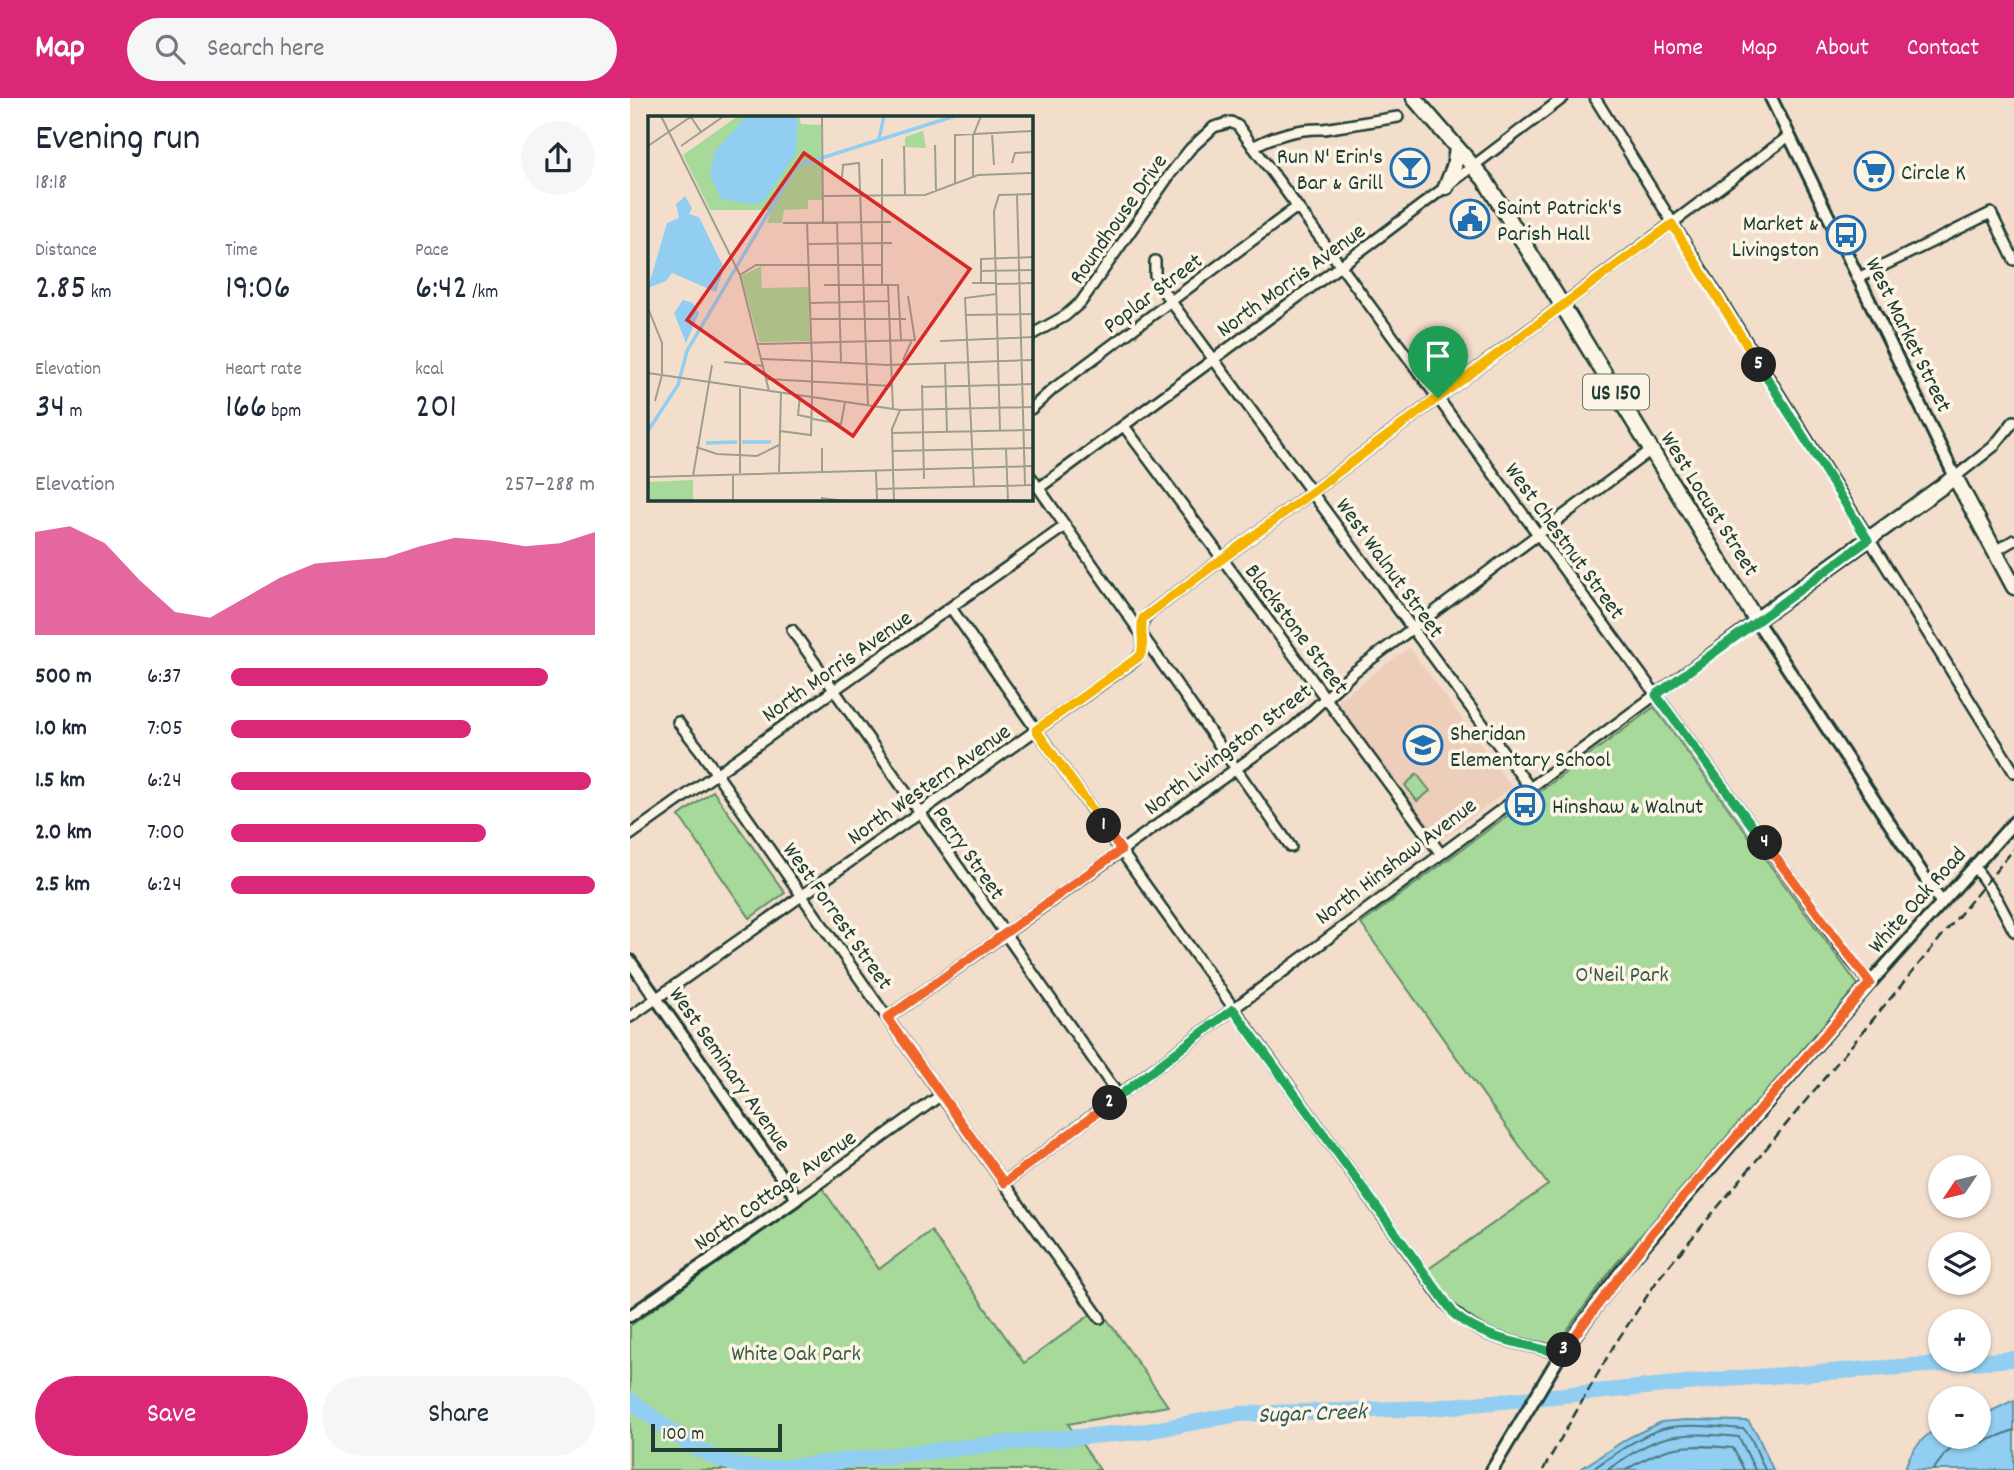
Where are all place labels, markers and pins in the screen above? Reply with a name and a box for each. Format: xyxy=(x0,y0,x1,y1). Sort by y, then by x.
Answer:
place label: Run N' Erin's Bar & Grill xyxy=(1277,142,1384,201)
bar icon: Run N' Erin's Bar & Grill xyxy=(1389,147,1431,189)
supermarket icon: Circle K xyxy=(1853,150,1895,192)
place label: Circle K xyxy=(1901,158,1966,191)
place label: Saint Patrick's Parish Hall xyxy=(1497,193,1622,252)
public building icon: Saint Patrick's Parish Hall xyxy=(1449,198,1491,240)
place label: Market & Livingston xyxy=(1732,209,1819,268)
bus stop icon: Market & Livingston xyxy=(1825,214,1867,256)
pin xyxy=(1408,326,1468,398)
pin: 5 xyxy=(1742,348,1776,382)
place label: Sheridan Elementary School xyxy=(1450,719,1611,778)
school or university icon: Sheridan Elementary School xyxy=(1402,724,1444,766)
bus stop icon: Hinshaw & Walnut xyxy=(1504,784,1546,826)
place label: Hinshaw & Walnut xyxy=(1552,792,1704,825)
pin: 1 xyxy=(1086,808,1121,844)
pin: 4 xyxy=(1748,826,1782,860)
pin: 2 xyxy=(1092,1086,1128,1121)
pin: 3 xyxy=(1546,1332,1581,1368)

